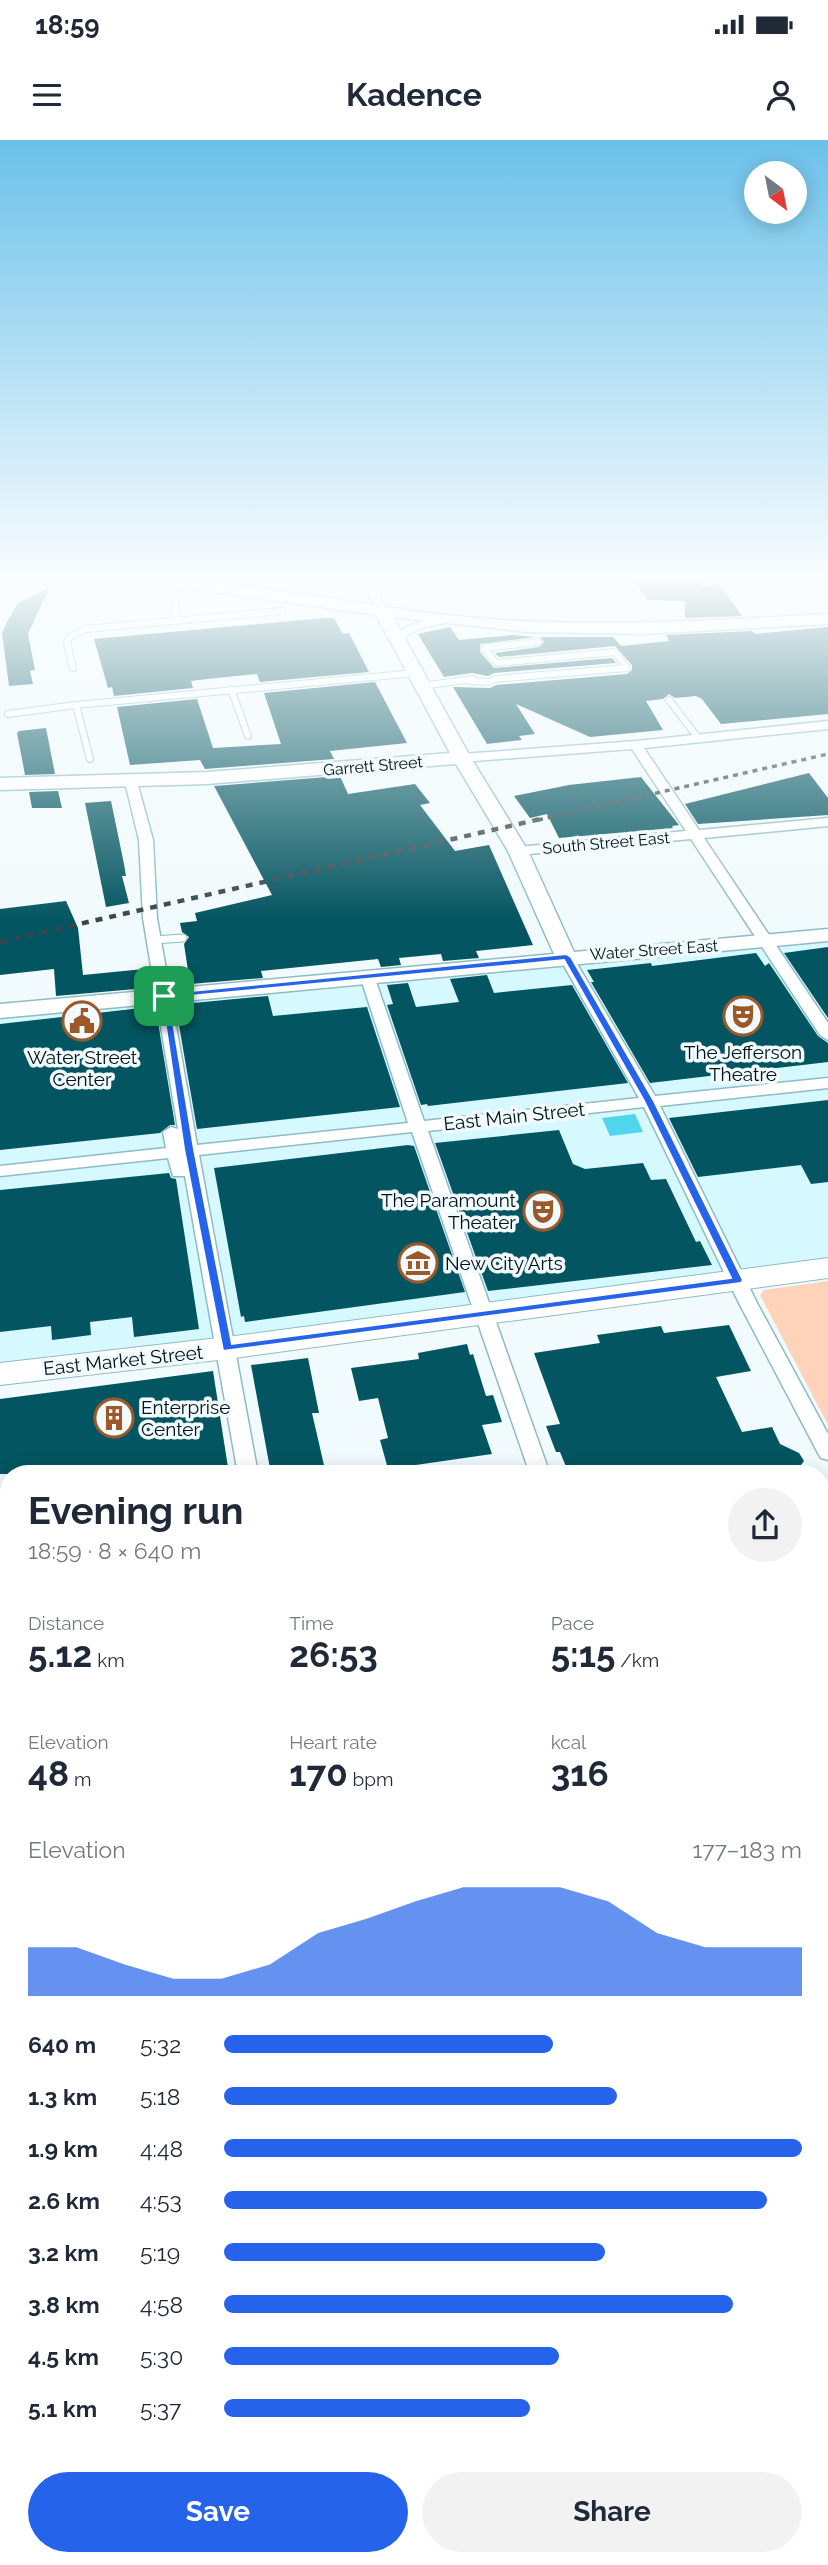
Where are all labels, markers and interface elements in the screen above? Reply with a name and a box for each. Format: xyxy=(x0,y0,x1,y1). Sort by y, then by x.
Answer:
text: 18:59 xyxy=(35,10,100,40)
icon: menu xyxy=(28,76,66,114)
text: Kadence xyxy=(346,76,482,113)
icon: person xyxy=(762,76,800,114)
north arrow xyxy=(744,161,807,224)
map controls xyxy=(744,161,807,224)
street label: Garrett Street xyxy=(323,752,424,780)
street label: South Street East xyxy=(542,828,671,858)
street label: Water Street East xyxy=(589,936,719,964)
pin xyxy=(134,966,194,1026)
icon: arrive xyxy=(145,977,183,1015)
theatre icon: The Jefferson Theatre xyxy=(722,995,764,1037)
public building icon: Water Street Center xyxy=(61,1000,103,1042)
place label: The Jefferson Theatre xyxy=(684,1041,802,1085)
place label: Water Street Center xyxy=(27,1046,138,1090)
street label: East Main Street xyxy=(442,1098,586,1134)
place label: The Paramount Theater xyxy=(381,1189,517,1233)
theatre icon: The Paramount Theater xyxy=(522,1190,564,1232)
museum icon: New City Arts xyxy=(397,1242,439,1284)
place label: New City Arts xyxy=(445,1252,563,1274)
street label: East Market Street xyxy=(42,1341,205,1379)
place label: Enterprise Center xyxy=(141,1396,230,1440)
building icon: Enterprise Center xyxy=(93,1397,135,1439)
text: Evening run xyxy=(28,1488,243,1533)
button: share xyxy=(728,1488,802,1562)
text: 18:59 · 8 × 640 m xyxy=(28,1537,201,1564)
text: Distance xyxy=(28,1612,104,1634)
text: Time xyxy=(289,1612,334,1634)
text: Pace xyxy=(551,1612,594,1634)
text: 5.12 xyxy=(28,1634,92,1675)
text: 26:53 xyxy=(289,1634,378,1675)
text: 5:15 xyxy=(551,1634,615,1675)
text: km xyxy=(92,1649,125,1671)
text: /km xyxy=(615,1649,659,1671)
text: Elevation xyxy=(28,1731,109,1753)
text: Heart rate xyxy=(289,1731,377,1753)
text: kcal xyxy=(551,1731,586,1753)
text: 48 xyxy=(28,1753,69,1794)
text: 170 xyxy=(289,1753,348,1794)
text: 316 xyxy=(551,1753,609,1794)
text: m xyxy=(69,1768,91,1790)
text: bpm xyxy=(348,1768,394,1790)
text: Elevation xyxy=(28,1836,126,1863)
text: 177–183 m xyxy=(693,1836,802,1863)
text: 640 m xyxy=(28,2031,96,2058)
text: 5:32 xyxy=(140,2031,181,2058)
text: 1.3 km xyxy=(28,2083,97,2110)
text: 5:18 xyxy=(140,2083,180,2110)
text: 1.9 km xyxy=(28,2135,98,2162)
text: 4:48 xyxy=(140,2135,183,2162)
text: 2.6 km xyxy=(28,2187,100,2214)
text: 4:53 xyxy=(140,2187,182,2214)
text: 3.2 km xyxy=(28,2239,99,2266)
text: 5:19 xyxy=(140,2239,180,2266)
text: 3.8 km xyxy=(28,2291,100,2318)
text: 4:58 xyxy=(140,2291,183,2318)
text: 4.5 km xyxy=(28,2343,99,2370)
text: 5:30 xyxy=(140,2343,183,2370)
text: 5.1 km xyxy=(28,2395,97,2422)
text: 5:37 xyxy=(140,2395,181,2422)
button: Save xyxy=(28,2472,408,2552)
button: Share xyxy=(422,2472,802,2552)

